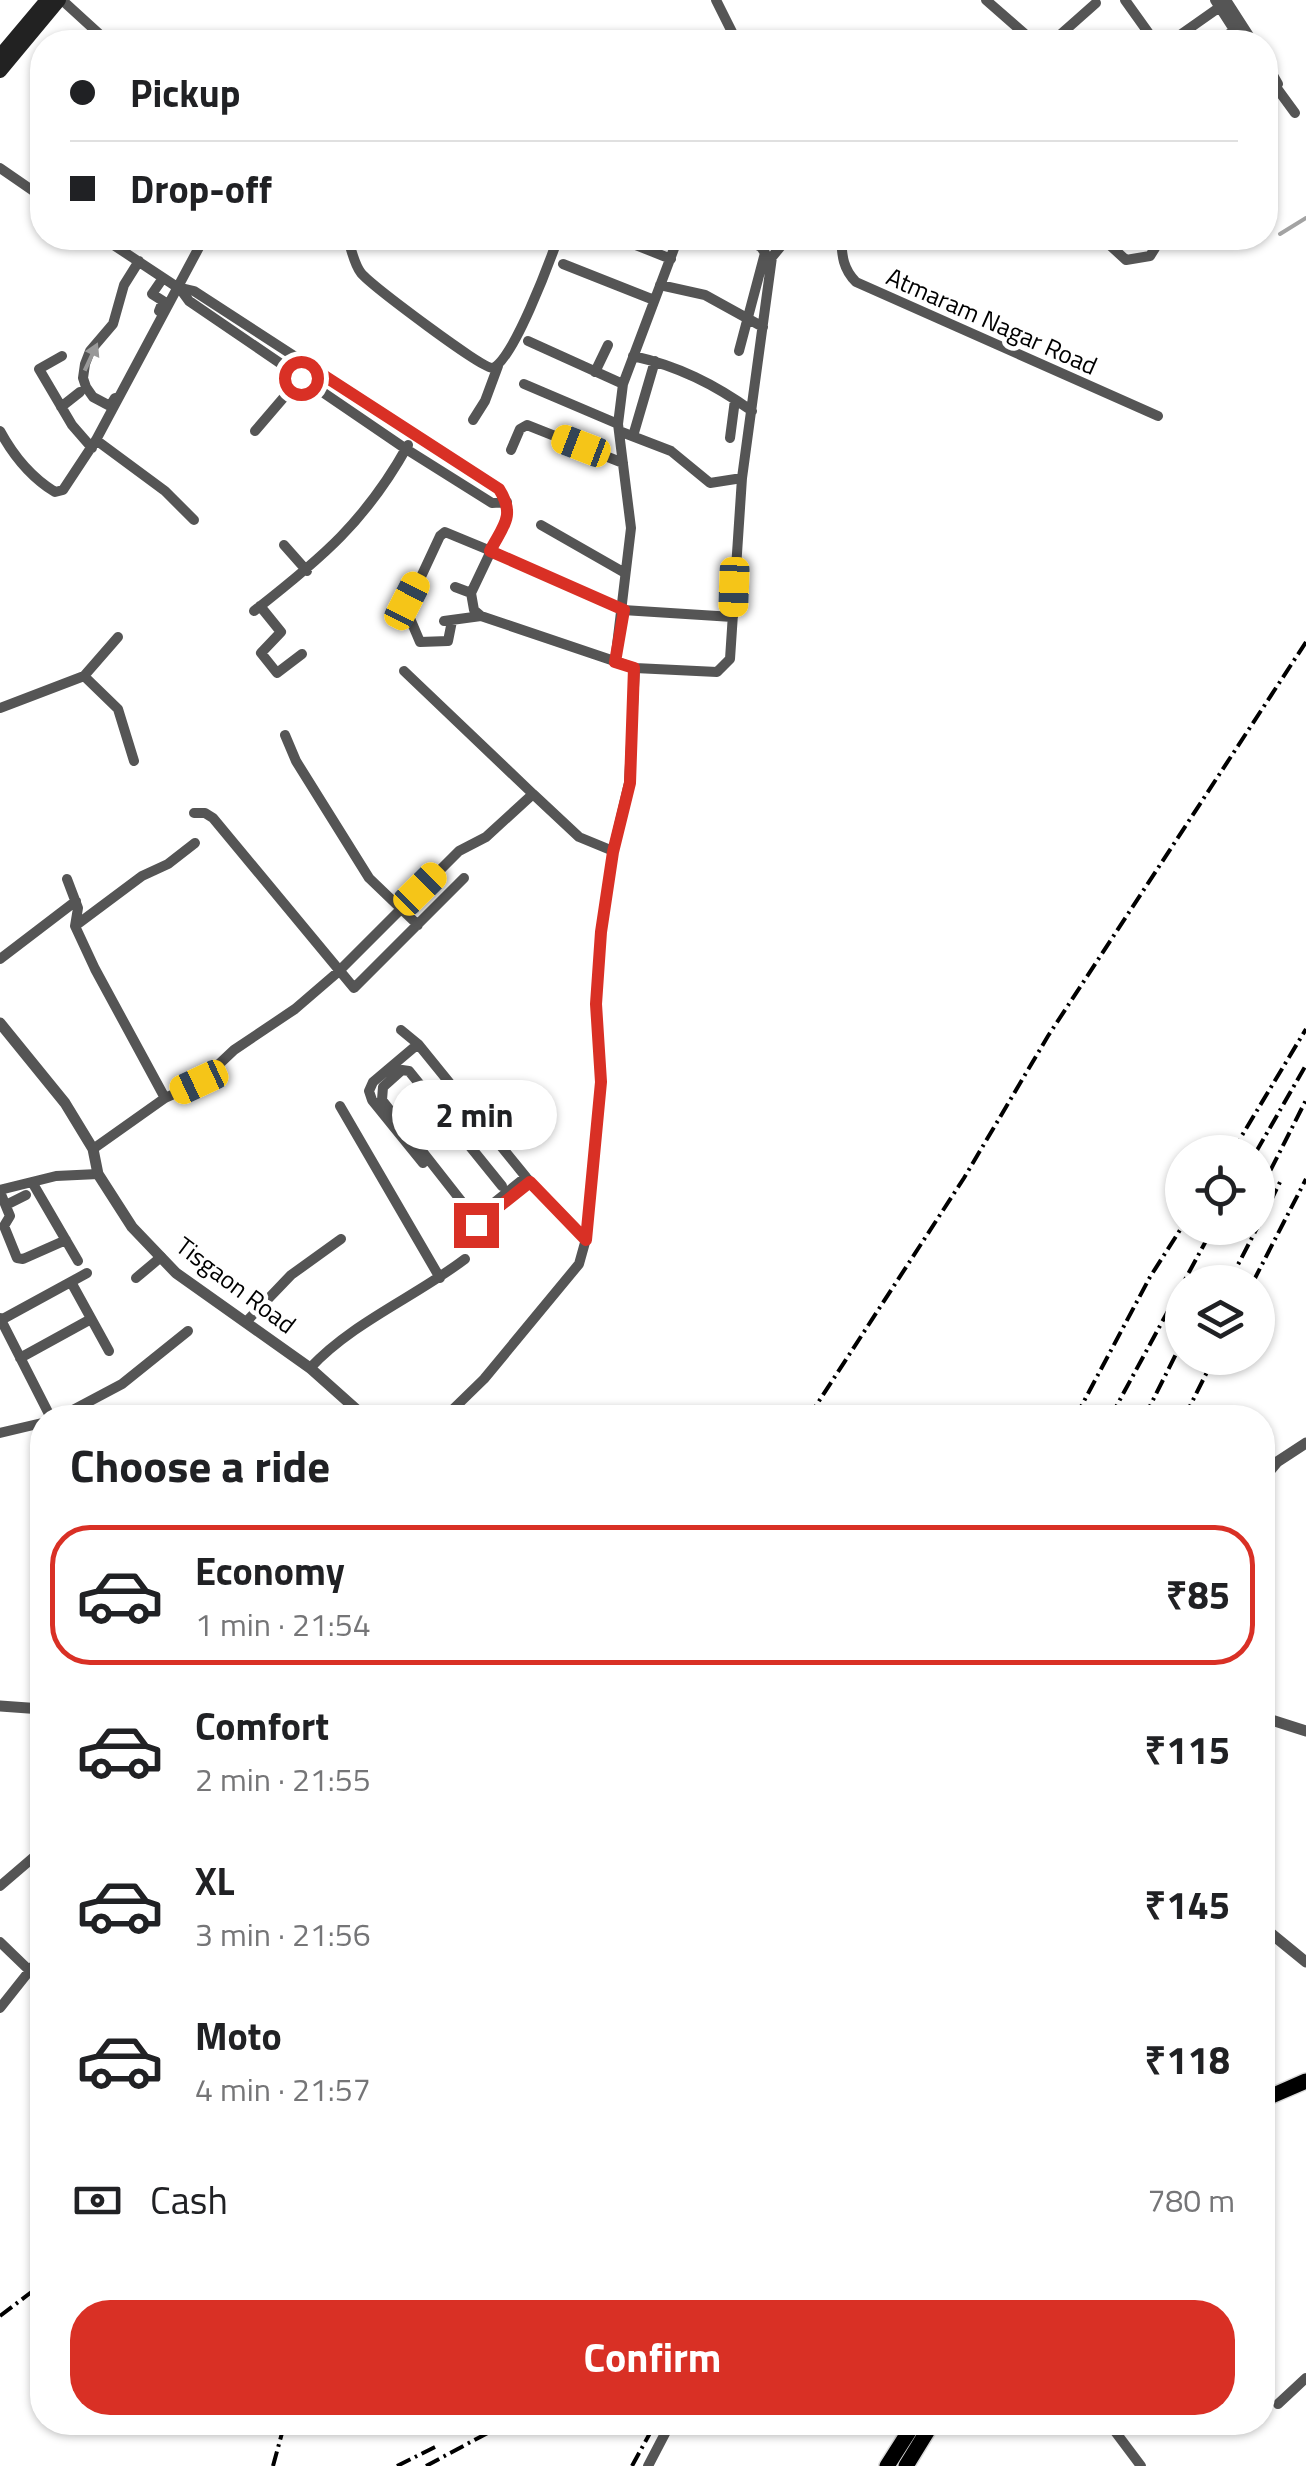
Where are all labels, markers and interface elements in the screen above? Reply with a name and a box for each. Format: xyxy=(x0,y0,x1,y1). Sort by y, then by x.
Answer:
text: Pickup xyxy=(130,64,240,122)
text: Drop-off xyxy=(130,160,272,218)
street label: Atmaram Nagar Road xyxy=(880,257,1104,385)
one-way arrow xyxy=(82,342,99,371)
route start xyxy=(279,356,324,401)
car xyxy=(548,421,614,471)
car xyxy=(718,556,750,618)
car xyxy=(380,567,434,635)
car xyxy=(388,857,452,921)
car xyxy=(165,1056,233,1108)
callout: 2 min xyxy=(394,1080,558,1150)
text: 2 min xyxy=(436,1091,513,1139)
map controls xyxy=(1165,1135,1275,1375)
button: locate xyxy=(1165,1135,1275,1245)
route end xyxy=(454,1203,499,1248)
street label: Tisgaon Road xyxy=(168,1227,304,1343)
button: layers xyxy=(1165,1265,1275,1375)
text: Choose a ride xyxy=(70,1431,330,1499)
text: Economy xyxy=(195,1542,345,1600)
icon: car xyxy=(75,1550,165,1640)
text: ₹85 xyxy=(1166,1566,1230,1624)
text: 1 min · 21:54 xyxy=(195,1600,371,1648)
text: Comfort xyxy=(195,1697,329,1755)
icon: car xyxy=(75,1705,165,1795)
text: ₹115 xyxy=(1144,1721,1230,1779)
text: 2 min · 21:55 xyxy=(195,1755,371,1803)
text: XL xyxy=(195,1852,235,1910)
icon: car xyxy=(75,1860,165,1950)
text: ₹145 xyxy=(1144,1876,1230,1934)
text: 3 min · 21:56 xyxy=(195,1910,371,1958)
text: Moto xyxy=(195,2007,282,2065)
icon: car xyxy=(75,2015,165,2105)
text: ₹118 xyxy=(1144,2031,1230,2089)
text: 4 min · 21:57 xyxy=(195,2065,371,2113)
text: Cash xyxy=(150,2171,228,2229)
icon: cash xyxy=(70,2173,125,2228)
text: 780 m xyxy=(1147,2176,1235,2224)
button: Confirm xyxy=(70,2300,1235,2415)

